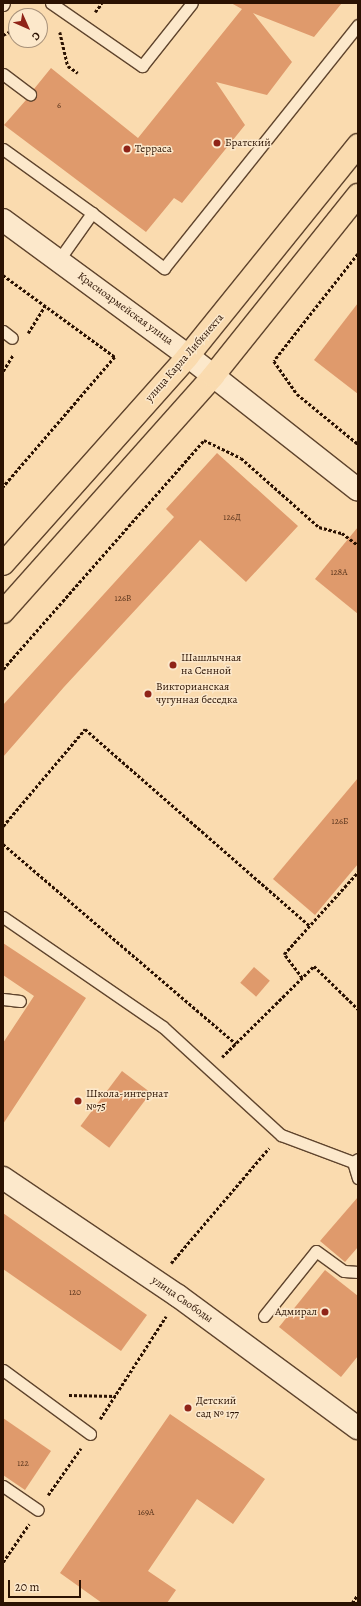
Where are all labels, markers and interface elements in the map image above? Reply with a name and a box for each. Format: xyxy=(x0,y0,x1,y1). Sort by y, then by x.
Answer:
north arrow xyxy=(8,8,48,48)
text: С xyxy=(28,28,44,44)
house number: 6 xyxy=(57,100,61,110)
place label: Братский xyxy=(225,136,271,150)
marker: Братский xyxy=(212,138,222,148)
place label: Терраса xyxy=(135,142,172,156)
marker: Терраса xyxy=(122,144,132,154)
street label: Красноармейская улица xyxy=(75,270,175,348)
street label: улица Карла Либкнехта xyxy=(143,311,227,405)
house number: 126Д xyxy=(223,512,241,522)
house number: 128А xyxy=(331,567,347,577)
house number: 126В xyxy=(115,593,131,603)
place label: Шашлычная на Сенной xyxy=(181,652,241,678)
marker: Шашлычная на Сенной xyxy=(168,660,178,670)
place label: Викторианская чугунная беседка xyxy=(156,681,238,707)
marker: Викторианская чугунная беседка xyxy=(143,689,153,699)
house number: 126Б xyxy=(332,816,348,826)
place label: Школа-интернат №75 xyxy=(86,1088,168,1114)
marker: Школа-интернат №75 xyxy=(73,1096,83,1106)
street label: улица Свободы xyxy=(149,1274,215,1326)
house number: 120 xyxy=(69,1287,81,1297)
place label: Адмирал xyxy=(275,1305,317,1319)
marker: Адмирал xyxy=(320,1307,330,1317)
place label: Детский сад № 177 xyxy=(196,1395,239,1421)
marker: Детский сад № 177 xyxy=(183,1403,193,1413)
house number: 122 xyxy=(17,1458,29,1468)
house number: 169А xyxy=(138,1507,154,1517)
scale bar xyxy=(10,1572,83,1598)
text: 20 m xyxy=(15,1579,39,1595)

